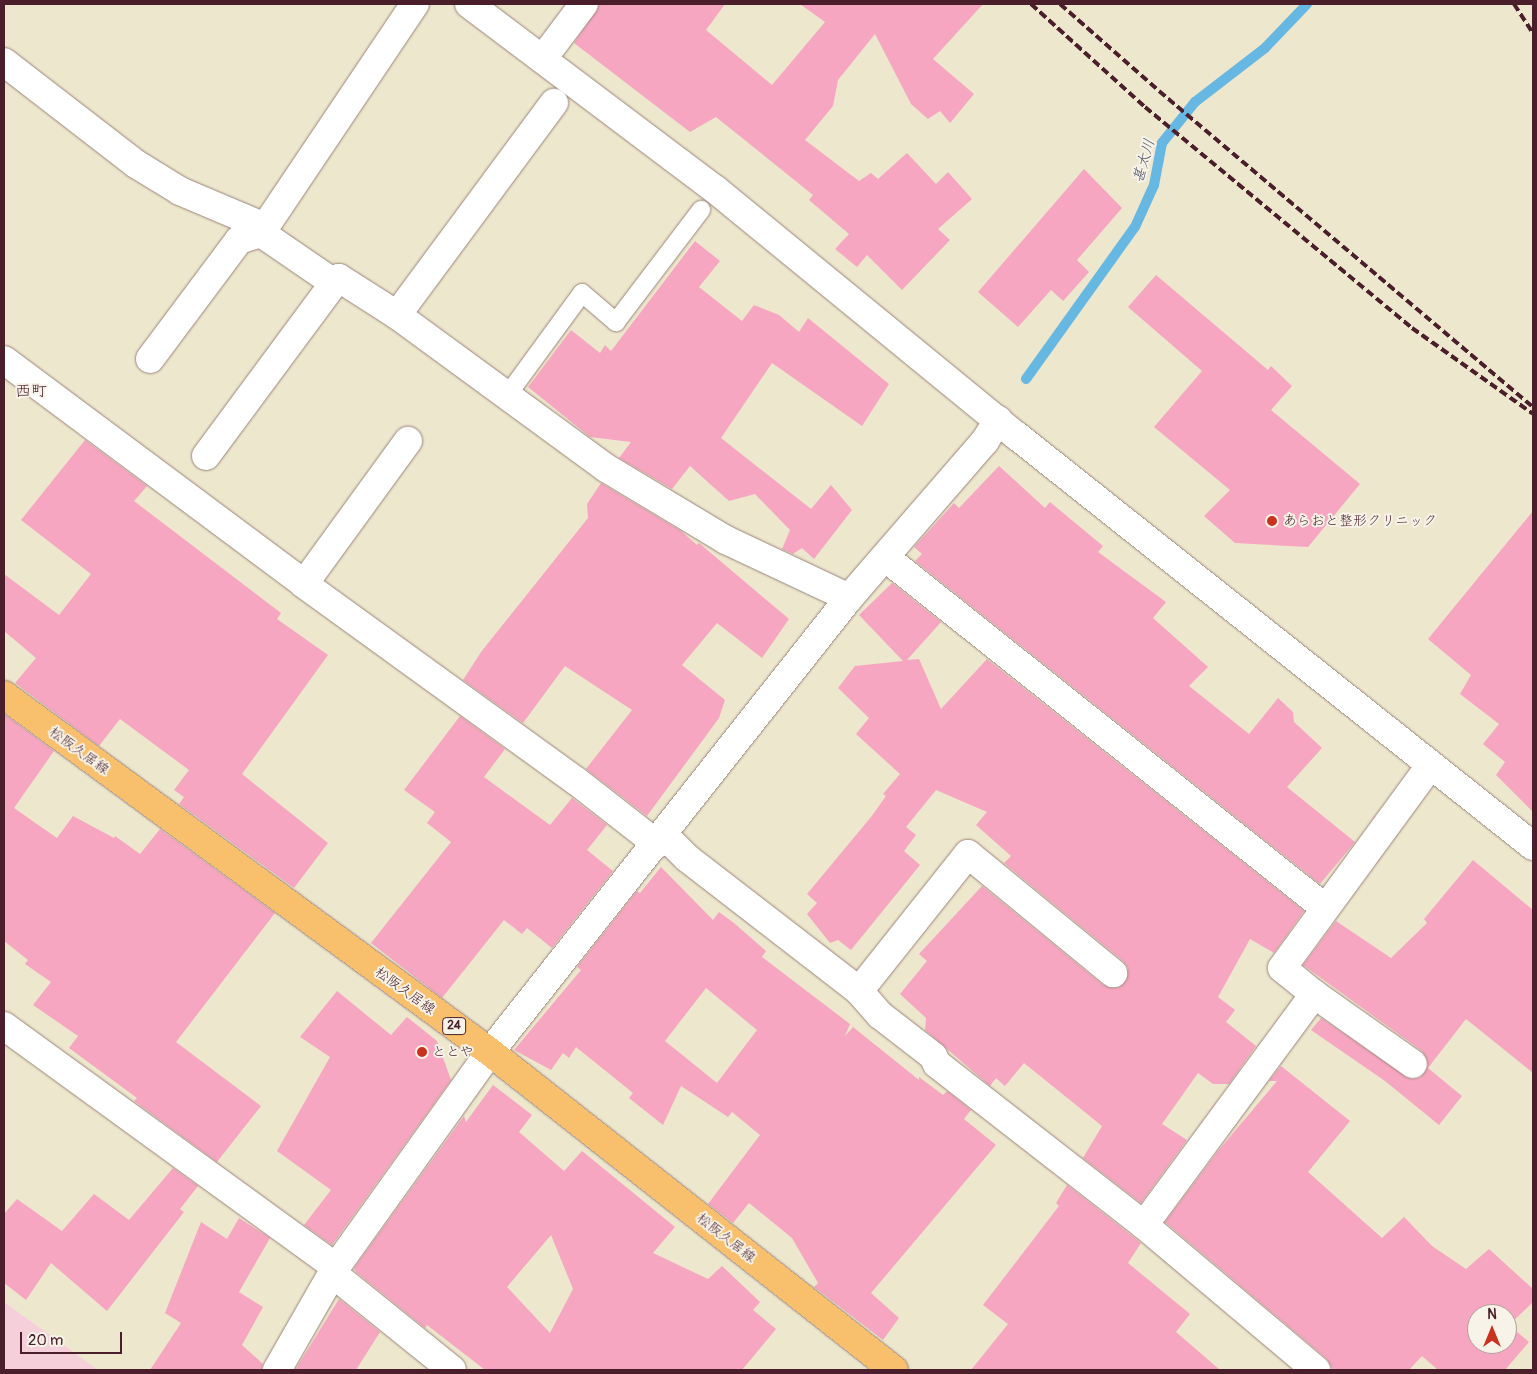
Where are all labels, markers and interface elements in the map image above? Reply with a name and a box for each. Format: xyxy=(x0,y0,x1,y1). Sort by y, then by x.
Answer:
water label: 甚太川 xyxy=(1129,137,1159,185)
district label: 西町 xyxy=(15,381,47,401)
place label: あらおと整形クリニック xyxy=(1283,513,1437,529)
marker: あらおと整形クリニック xyxy=(1265,514,1279,528)
street label: 松阪久居線 xyxy=(46,724,112,778)
street label: 松阪久居線 xyxy=(372,964,438,1018)
road number: 24 xyxy=(442,1016,466,1036)
place label: ととや xyxy=(432,1044,474,1060)
marker: ととや xyxy=(416,1046,428,1058)
street label: 松阪久居線 xyxy=(693,1210,759,1266)
north arrow xyxy=(1467,1304,1517,1354)
text: N xyxy=(1487,1306,1497,1323)
scale bar xyxy=(22,1322,125,1354)
text: 20 m xyxy=(28,1331,63,1350)

